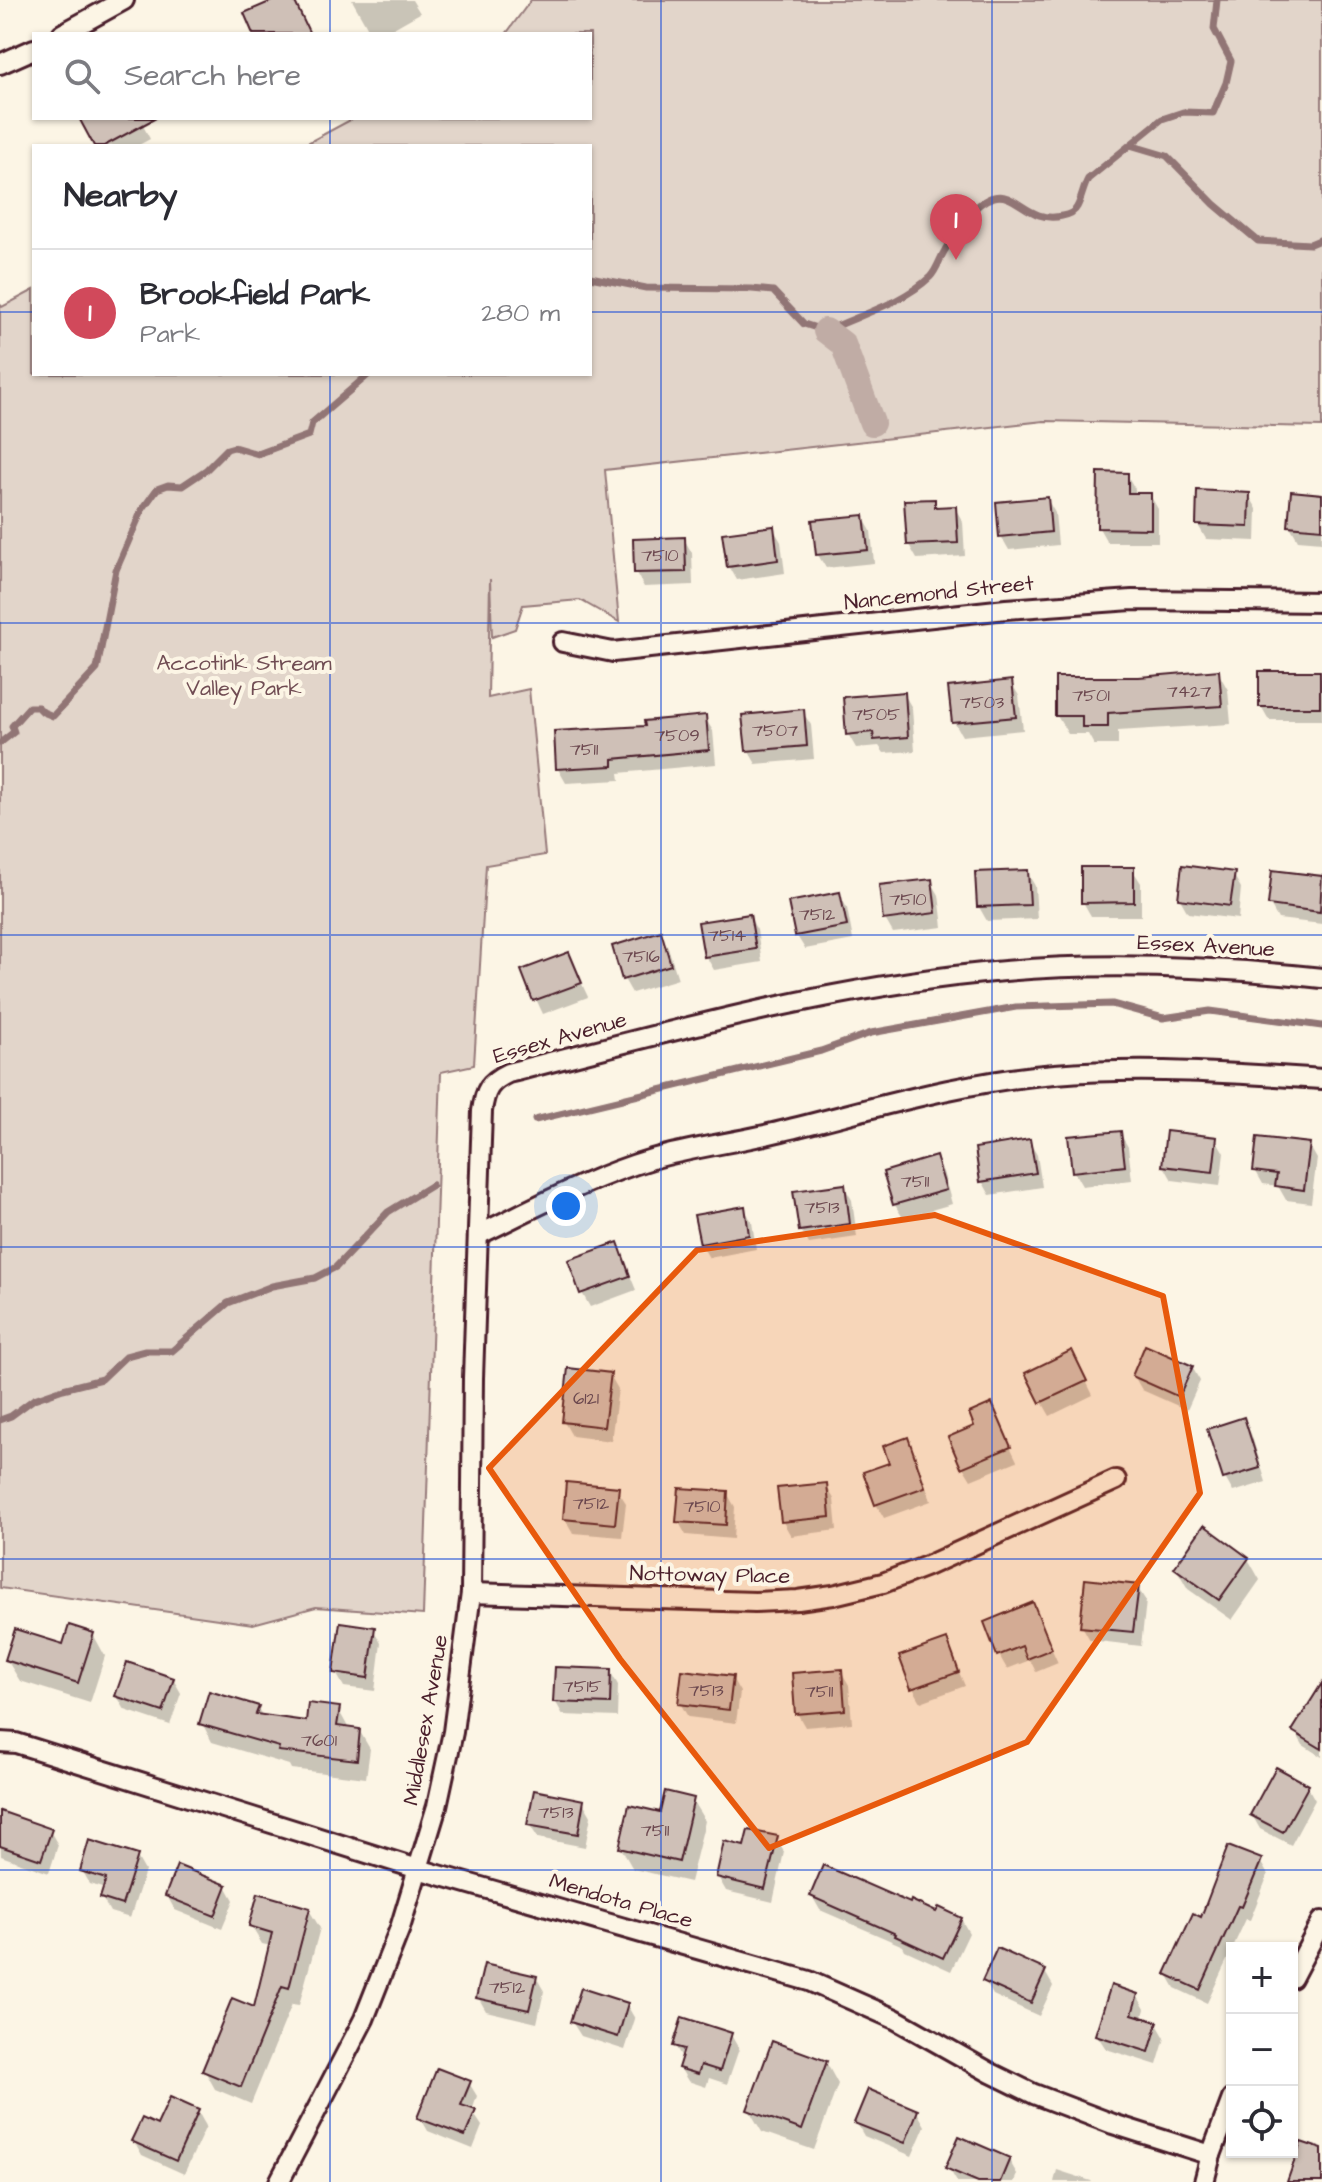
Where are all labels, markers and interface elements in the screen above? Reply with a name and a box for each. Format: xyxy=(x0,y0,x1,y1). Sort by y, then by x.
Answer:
search box xyxy=(32,32,592,120)
icon: search xyxy=(60,54,104,98)
text: Search here xyxy=(124,55,301,97)
text: Nearby xyxy=(64,172,178,220)
pin: 1 xyxy=(930,194,982,260)
text: Brookfield Park xyxy=(140,274,370,316)
text: 1 xyxy=(88,295,92,331)
text: 280 m xyxy=(481,295,560,331)
text: Park xyxy=(140,316,200,352)
house number: 7510 xyxy=(641,543,679,568)
street label: Nancemond Street xyxy=(843,568,1035,618)
park label: Accotink Stream Valley Park xyxy=(156,648,332,705)
house number: 7427 xyxy=(1167,679,1211,704)
house number: 7501 xyxy=(1072,683,1110,708)
house number: 7503 xyxy=(960,690,1004,715)
house number: 7505 xyxy=(852,702,900,727)
house number: 7507 xyxy=(752,718,798,743)
house number: 7509 xyxy=(654,723,700,748)
house number: 7511 xyxy=(570,737,598,762)
house number: 7510 xyxy=(889,887,927,912)
house number: 7512 xyxy=(799,902,836,927)
house number: 7514 xyxy=(708,923,746,948)
street label: Essex Avenue xyxy=(1136,927,1276,965)
house number: 7516 xyxy=(622,944,660,969)
street label: Essex Avenue xyxy=(490,1004,631,1072)
house number: 7511 xyxy=(901,1169,929,1194)
your location xyxy=(546,1186,586,1226)
house number: 7513 xyxy=(804,1195,840,1220)
house number: 6121 xyxy=(573,1386,599,1411)
house number: 7512 xyxy=(573,1491,610,1516)
house number: 7510 xyxy=(683,1494,721,1519)
street label: Nottoway Place xyxy=(629,1558,791,1593)
street label: Middlesex Avenue xyxy=(396,1632,456,1808)
house number: 7515 xyxy=(563,1674,602,1699)
house number: 7513 xyxy=(688,1678,724,1703)
house number: 7511 xyxy=(805,1679,833,1704)
house number: 7601 xyxy=(301,1728,337,1753)
house number: 7513 xyxy=(538,1800,574,1825)
house number: 7511 xyxy=(641,1818,669,1843)
street label: Mendota Place xyxy=(546,1866,697,1936)
map controls xyxy=(1226,1942,1298,2158)
button: + xyxy=(1226,1942,1298,2014)
house number: 7512 xyxy=(489,1975,526,2000)
button: − xyxy=(1226,2014,1298,2086)
button: locate xyxy=(1226,2086,1298,2158)

